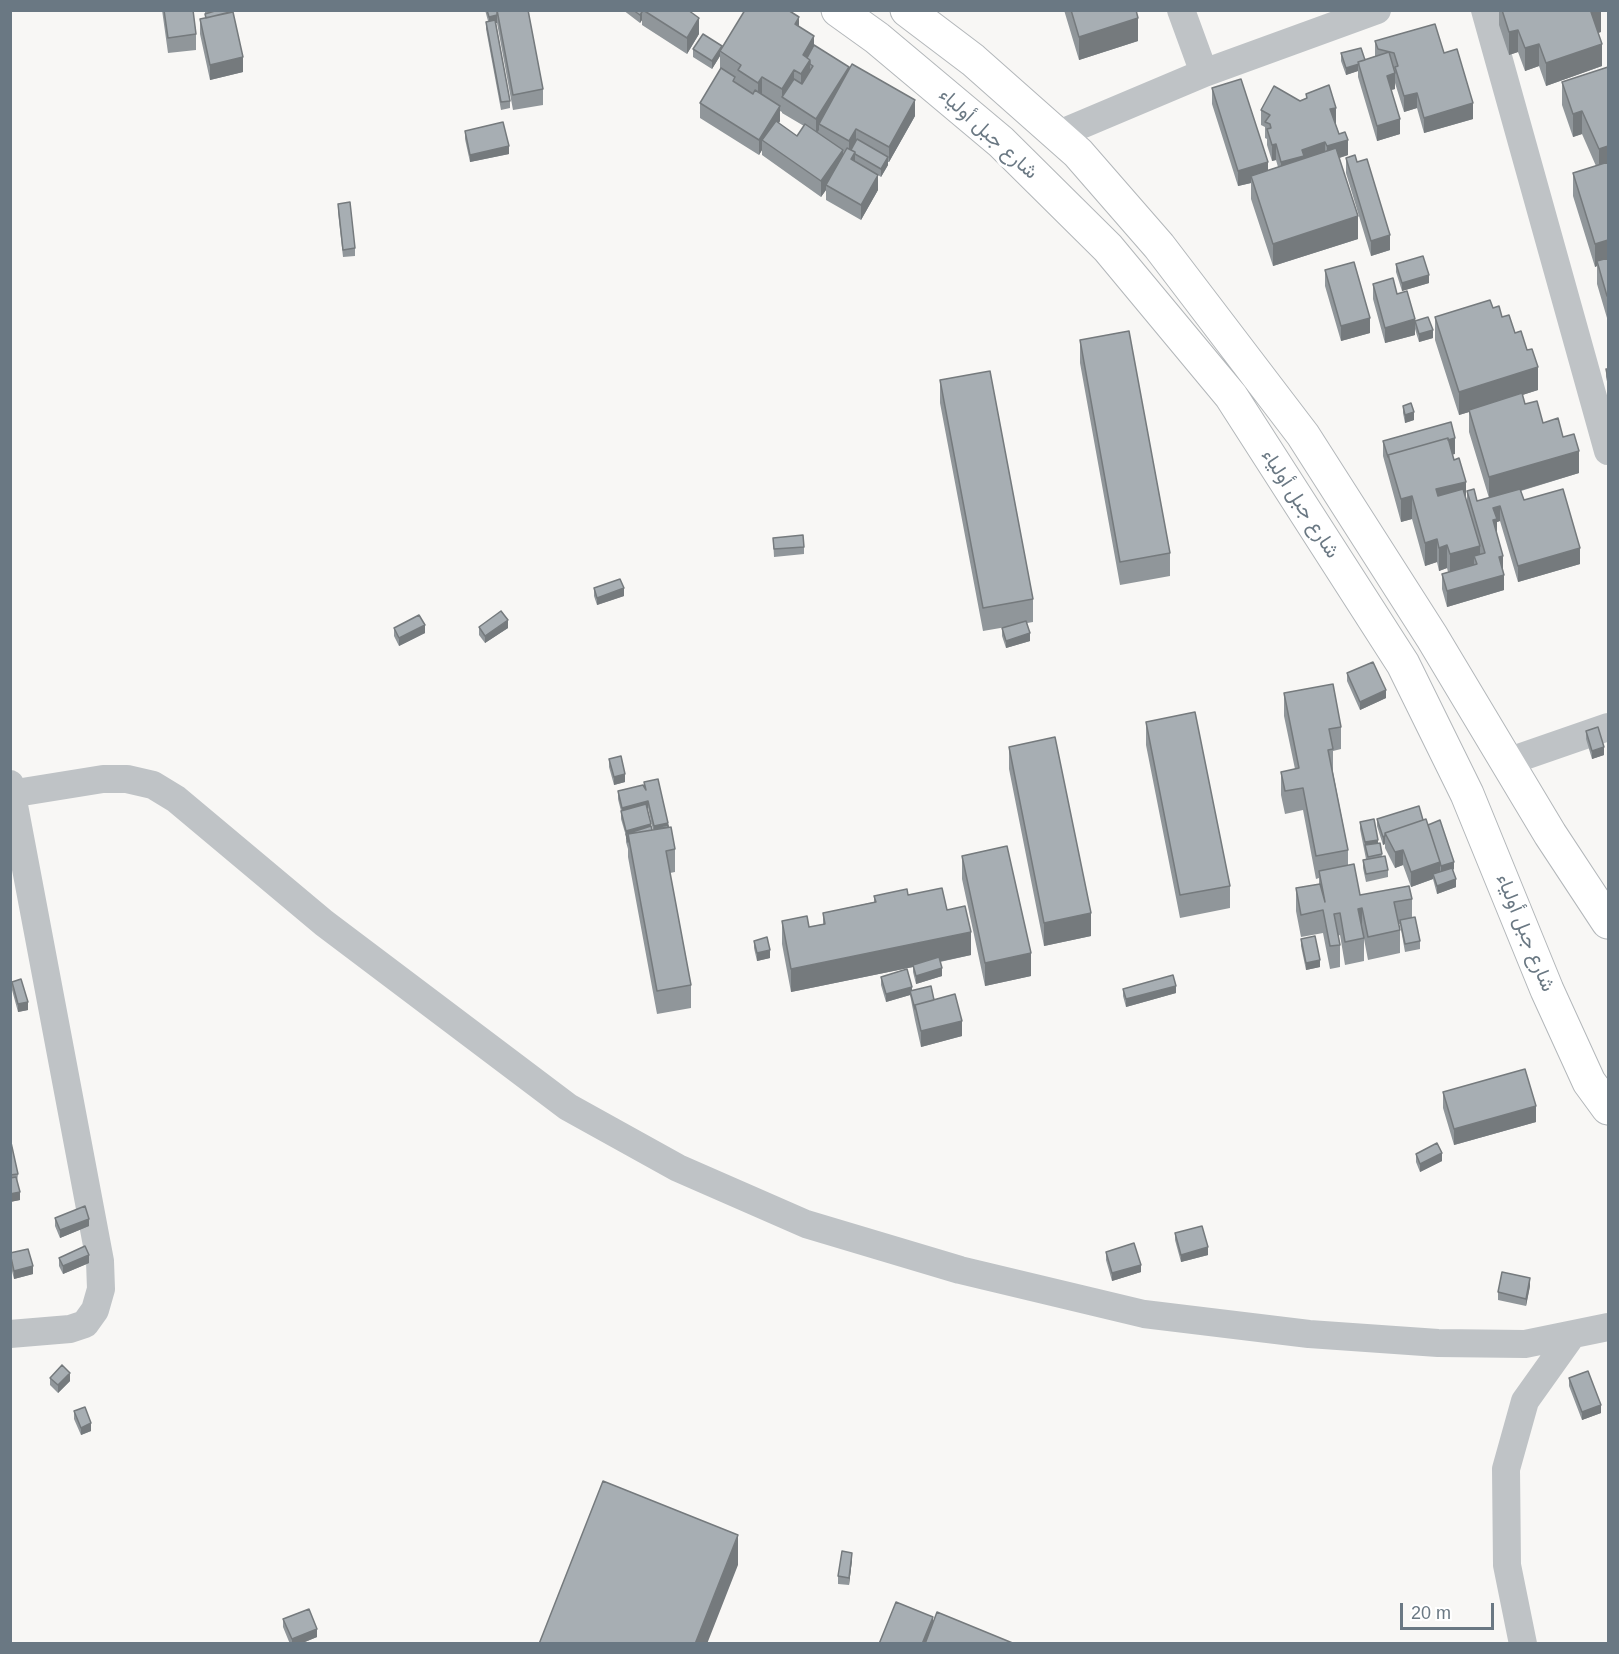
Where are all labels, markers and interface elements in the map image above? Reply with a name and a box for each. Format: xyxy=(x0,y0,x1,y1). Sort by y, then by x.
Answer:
street label: شارع جبل أولياء xyxy=(934,83,1042,185)
street label: شارع جبل أولياء xyxy=(1256,445,1344,563)
street label: شارع جبل أولياء xyxy=(1490,871,1560,995)
scale bar xyxy=(1403,1591,1498,1629)
text: 20 m xyxy=(1411,1603,1451,1623)

